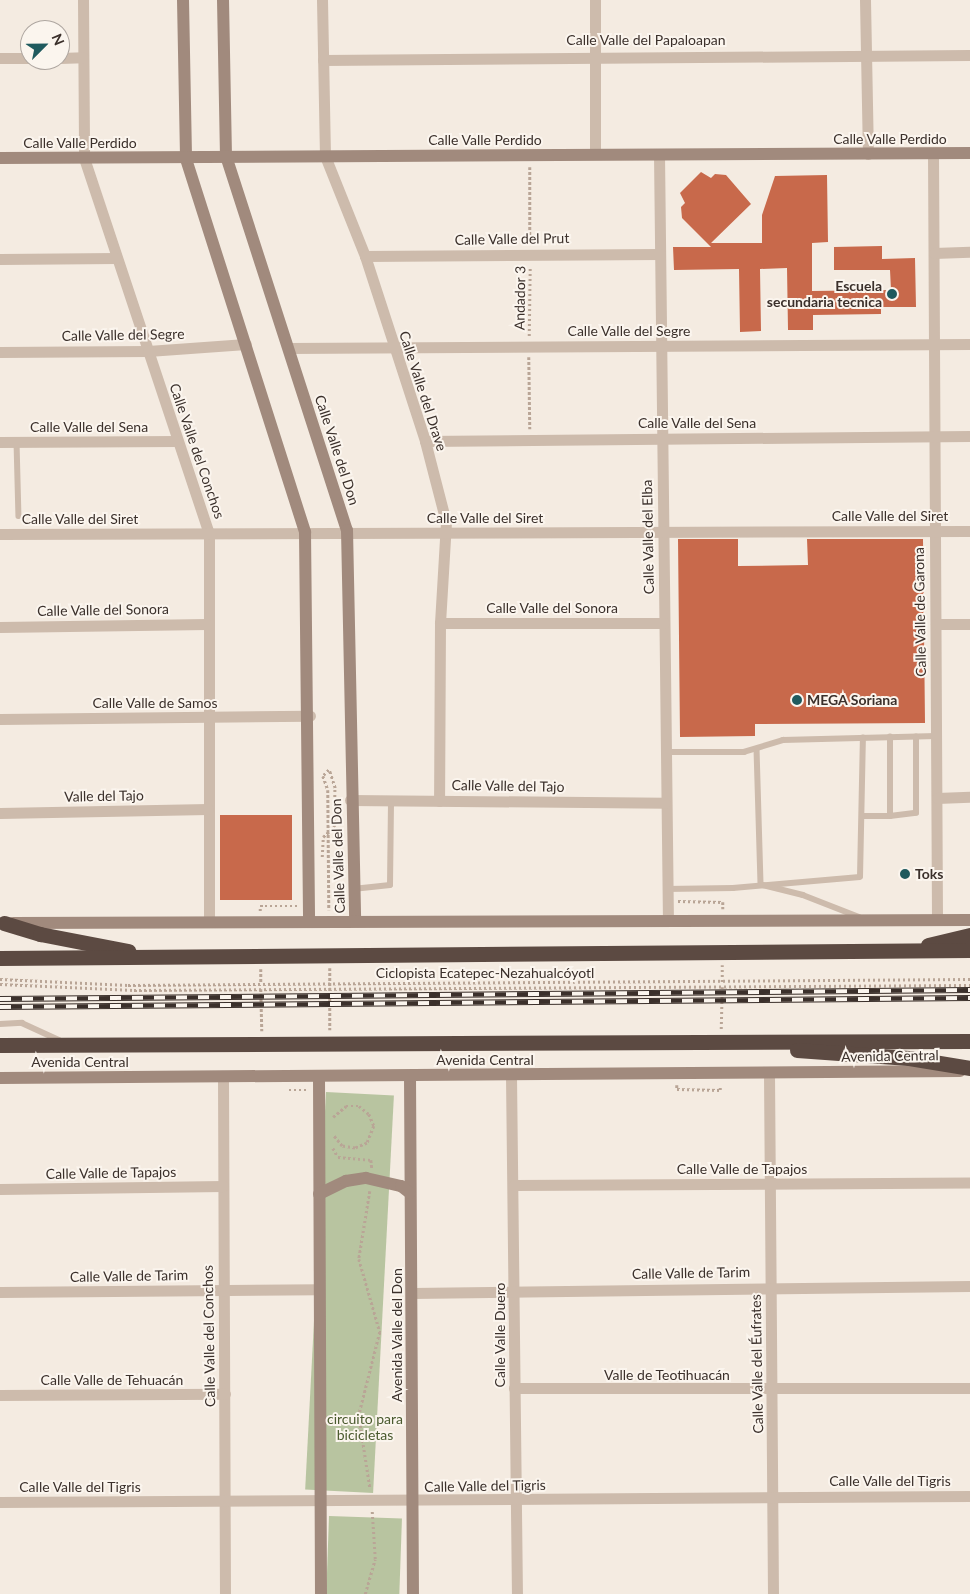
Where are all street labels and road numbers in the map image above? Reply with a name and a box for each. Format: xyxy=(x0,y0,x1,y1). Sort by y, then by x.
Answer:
street label: Calle Valle del Papaloapan xyxy=(566,32,726,48)
street label: Calle Valle Perdido xyxy=(833,131,947,147)
street label: Calle Valle Perdido xyxy=(428,132,542,148)
street label: Calle Valle Perdido xyxy=(23,135,137,151)
street label: Calle Valle del Prut xyxy=(454,230,570,248)
street label: Andador 3 xyxy=(511,266,529,330)
street label: Calle Valle del Segre xyxy=(567,323,691,339)
street label: Calle Valle del Segre xyxy=(61,326,185,344)
street label: Calle Valle del Drave xyxy=(396,329,450,453)
street label: Calle Valle del Conchos xyxy=(166,381,228,521)
street label: Calle Valle del Don xyxy=(311,393,363,507)
street label: Calle Valle del Sena xyxy=(638,415,756,431)
street label: Calle Valle del Sena xyxy=(30,419,148,435)
street label: Calle Valle del Elba xyxy=(639,479,657,595)
street label: Calle Valle del Siret xyxy=(831,508,949,524)
street label: Calle Valle del Siret xyxy=(426,510,544,526)
street label: Calle Valle del Siret xyxy=(21,511,139,527)
street label: Calle Valle de Garona xyxy=(910,547,930,677)
street label: Calle Valle del Sonora xyxy=(37,600,169,620)
street label: Calle Valle del Sonora xyxy=(486,600,618,616)
street label: Calle Valle de Samos xyxy=(92,695,218,711)
street label: Calle Valle del Tajo xyxy=(451,777,565,795)
street label: Valle del Tajo xyxy=(64,787,144,805)
street label: Calle Valle del Don xyxy=(328,798,348,914)
street label: Ciclopista Ecatepec-Nezahualcóyotl xyxy=(376,965,594,981)
street label: Avenida Central xyxy=(841,1047,939,1065)
street label: Avenida Central xyxy=(436,1052,534,1068)
street label: Avenida Central xyxy=(31,1054,129,1070)
street label: Calle Valle de Tapajos xyxy=(676,1161,808,1177)
street label: Calle Valle de Tapajos xyxy=(45,1163,177,1183)
street label: Calle Valle de Tarim xyxy=(631,1264,751,1282)
street label: Calle Valle del Conchos xyxy=(199,1265,219,1407)
street label: Calle Valle de Tarim xyxy=(69,1267,189,1285)
street label: Avenida Valle del Don xyxy=(389,1268,405,1402)
street label: Calle Valle Duero xyxy=(492,1282,508,1388)
street label: Calle Valle del Éufrates xyxy=(747,1294,767,1434)
street label: Valle de Teotihuacán xyxy=(604,1367,730,1383)
street label: Calle Valle de Tehuacán xyxy=(40,1372,184,1388)
street label: Calle Valle del Tigris xyxy=(829,1473,951,1489)
street label: Calle Valle del Tigris xyxy=(424,1477,546,1495)
street label: Calle Valle del Tigris xyxy=(19,1479,141,1495)

